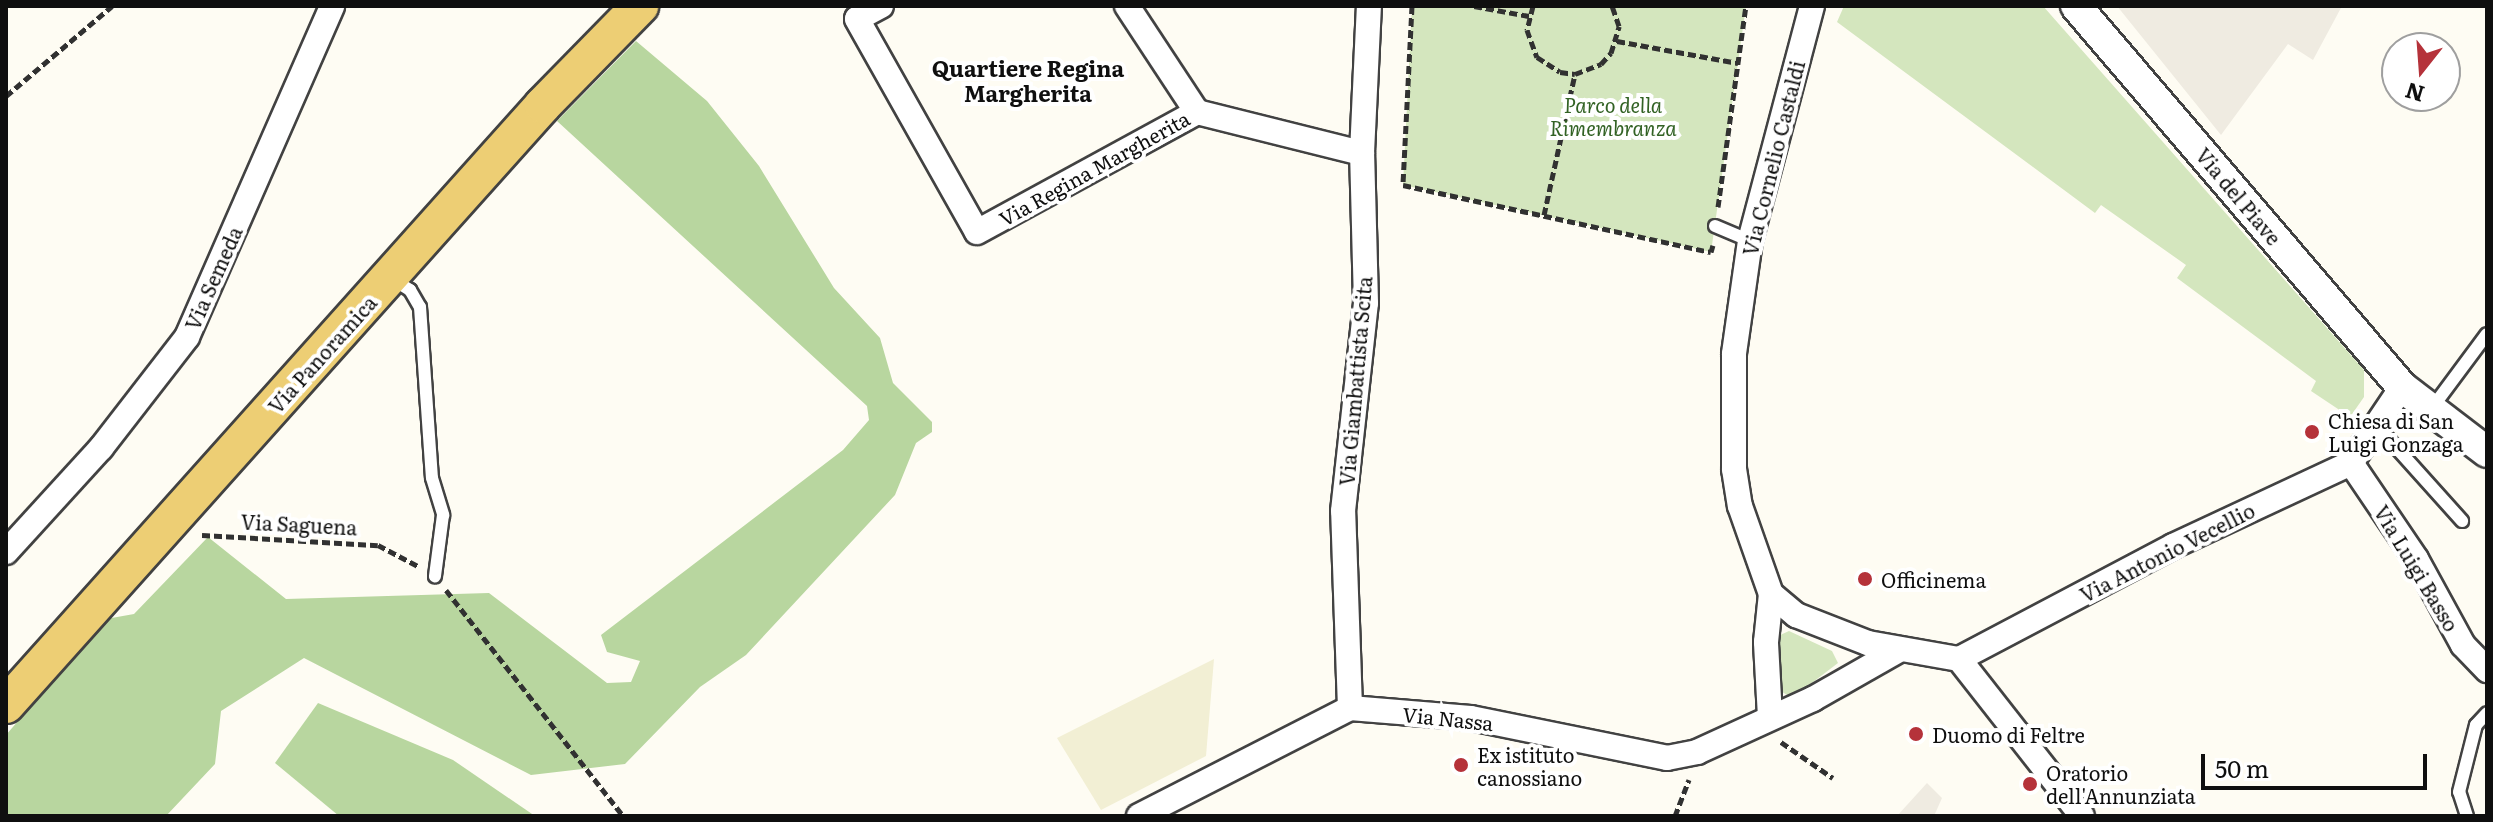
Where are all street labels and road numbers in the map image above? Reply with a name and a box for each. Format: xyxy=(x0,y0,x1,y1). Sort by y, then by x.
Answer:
street label: Via Cornelio Castaldi xyxy=(1737,58,1809,258)
street label: Via Regina Margherita xyxy=(995,106,1193,230)
street label: Via del Piave xyxy=(2192,143,2286,249)
street label: Via Semeda xyxy=(180,223,246,333)
street label: Via Giambattista Scita xyxy=(1334,275,1376,487)
street label: Via Panoramica xyxy=(263,290,381,418)
street label: Via Antonio Vecellio xyxy=(2076,498,2258,606)
street label: Via Luigi Basso xyxy=(2370,501,2464,635)
street label: Via Saguena xyxy=(240,509,358,539)
street label: Via Nassa xyxy=(1401,701,1495,735)

